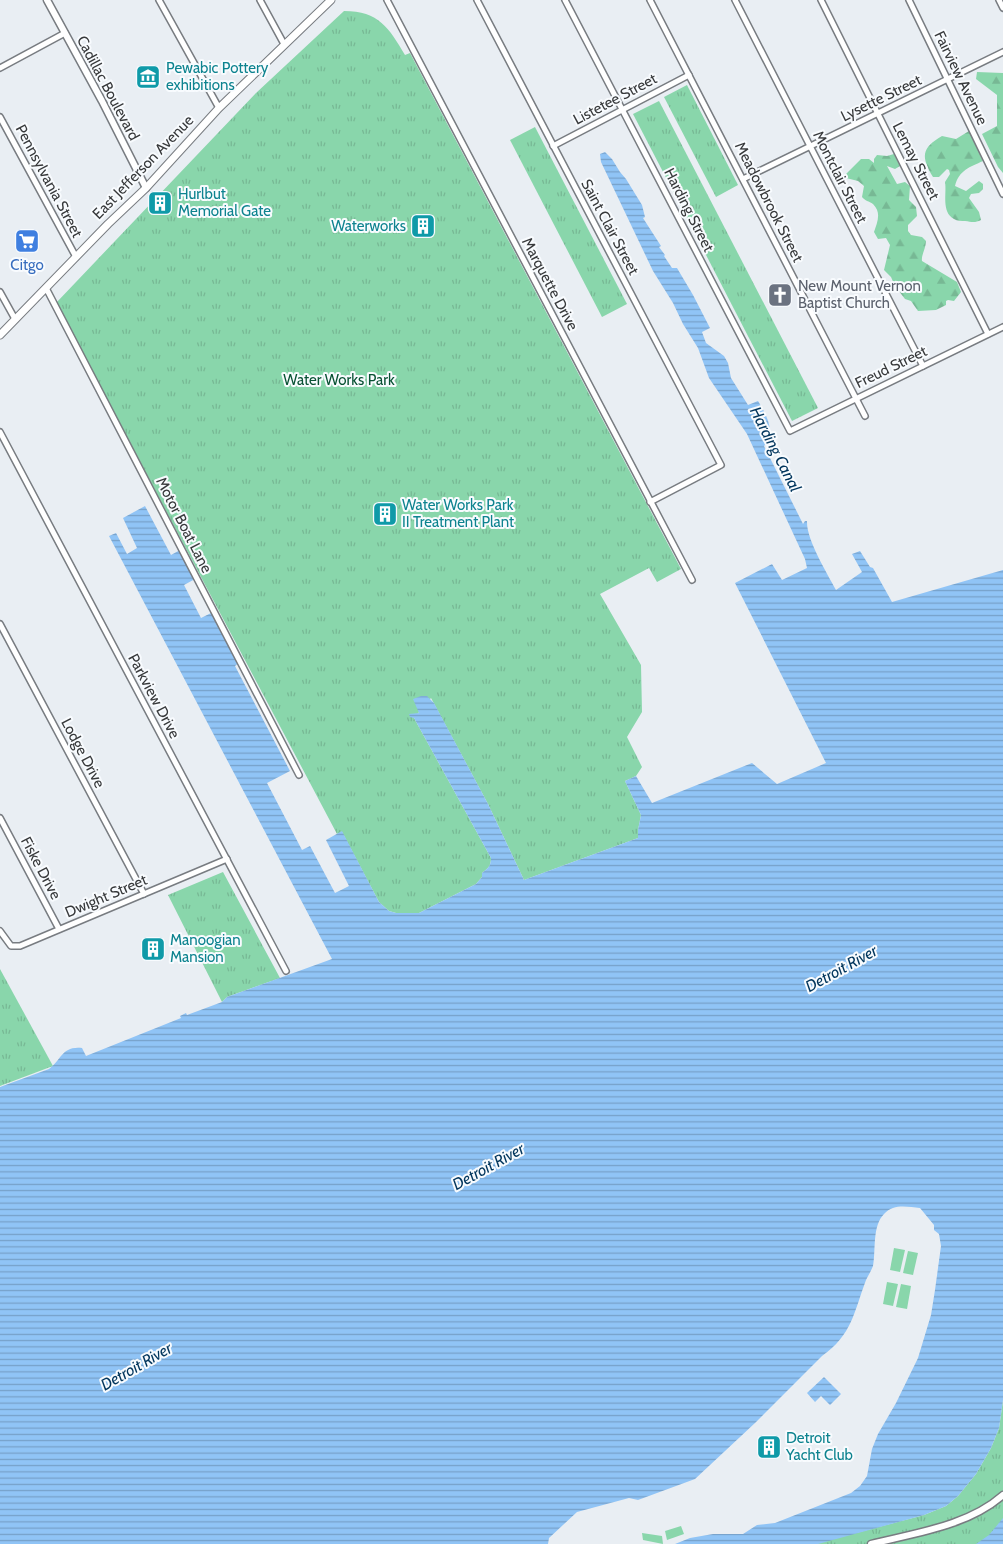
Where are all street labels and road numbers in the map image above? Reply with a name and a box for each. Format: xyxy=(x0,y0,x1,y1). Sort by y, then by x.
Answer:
street label: Fairview Avenue xyxy=(931,28,992,128)
street label: Cadillac Boulevard xyxy=(73,33,143,143)
street label: Listetee Street xyxy=(570,69,660,129)
street label: Lysette Street xyxy=(838,71,924,125)
street label: East Jefferson Avenue xyxy=(89,111,197,223)
street label: Lemay Street xyxy=(889,119,943,203)
street label: Pennsylvania Street xyxy=(12,121,86,241)
street label: Montclair Street xyxy=(809,128,871,226)
street label: Meadowbrook Street xyxy=(731,139,807,265)
street label: Harding Street xyxy=(660,165,718,255)
street label: Saint Clair Street xyxy=(577,176,643,278)
street label: Marquette Drive xyxy=(518,235,582,334)
street label: Freud Street xyxy=(852,342,930,392)
street label: Motor Boat Lane xyxy=(152,474,216,576)
street label: Parkview Drive xyxy=(124,651,184,742)
street label: Lodge Drive xyxy=(57,715,109,791)
street label: Fiske Drive xyxy=(17,834,65,903)
street label: Dwight Street xyxy=(62,871,150,921)

